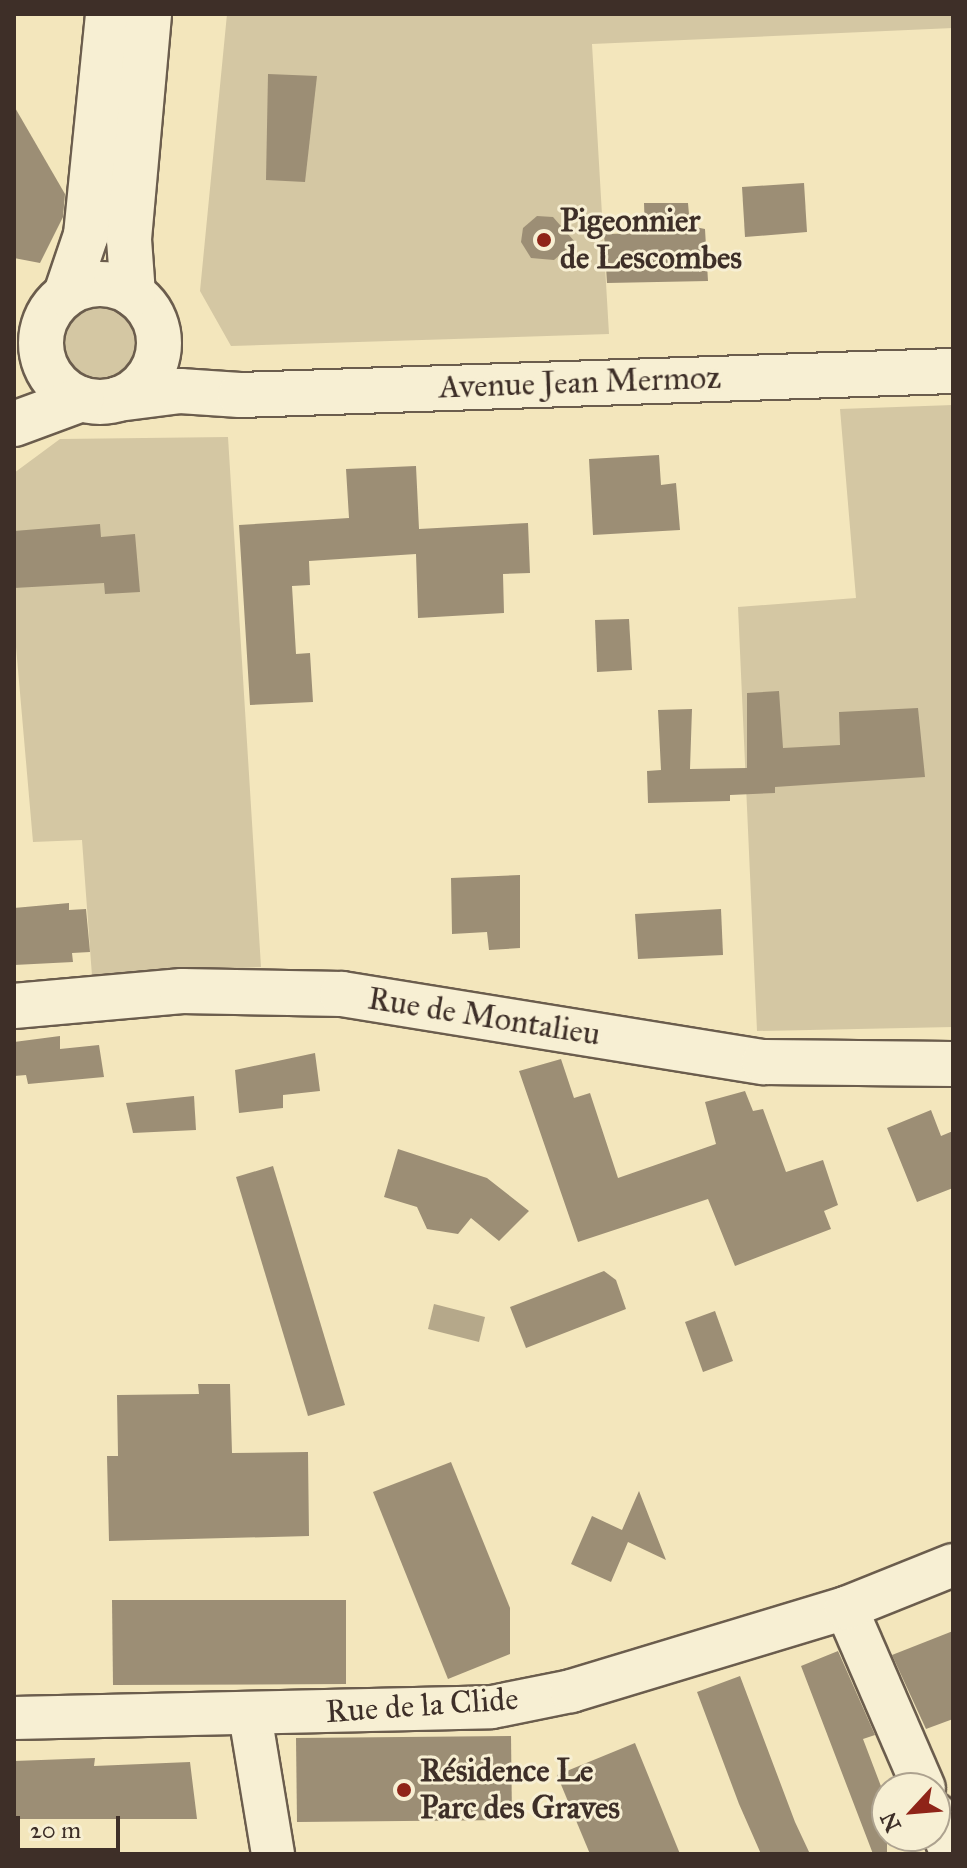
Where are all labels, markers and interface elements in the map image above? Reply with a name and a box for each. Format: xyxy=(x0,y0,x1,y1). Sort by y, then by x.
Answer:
place label: Pigeonnier de Lescombes xyxy=(560,203,742,278)
marker: Pigeonnier de Lescombes xyxy=(535,231,553,249)
street label: Avenue Jean Mermoz xyxy=(438,359,722,407)
street label: Rue de Montalieu xyxy=(365,980,603,1054)
street label: Rue de la Clide xyxy=(324,1680,520,1732)
place label: Résidence Le Parc des Graves xyxy=(420,1753,620,1828)
north arrow xyxy=(871,1772,951,1852)
marker: Résidence Le Parc des Graves xyxy=(395,1781,413,1799)
scale bar xyxy=(20,1800,124,1850)
text: N xyxy=(875,1808,907,1836)
text: 20 m xyxy=(30,1815,81,1845)

